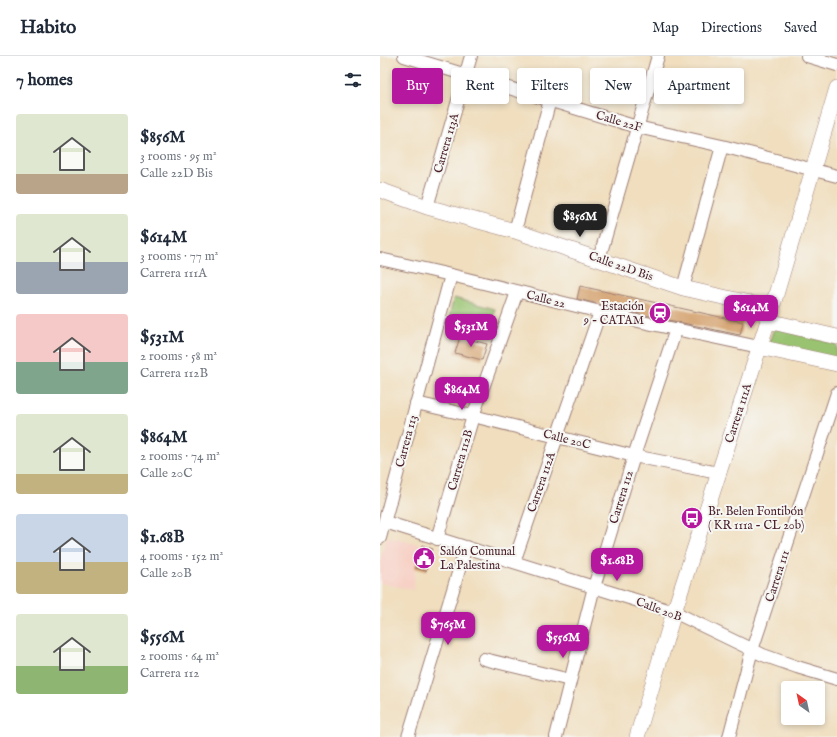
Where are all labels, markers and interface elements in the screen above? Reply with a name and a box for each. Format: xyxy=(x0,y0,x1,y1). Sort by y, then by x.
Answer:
text: Habito xyxy=(20,16,76,40)
text: Map xyxy=(652,19,679,37)
text: Directions xyxy=(701,19,762,37)
text: Saved xyxy=(784,19,817,37)
chip: Buy xyxy=(392,68,443,104)
chip: Rent xyxy=(451,68,509,104)
chip: Filters xyxy=(517,68,582,104)
chip: New xyxy=(590,68,646,104)
chip: Apartment xyxy=(654,68,744,104)
icon: filters xyxy=(342,69,364,91)
text: 7 homes xyxy=(16,70,73,91)
street label: Calle 22F xyxy=(594,108,644,135)
street label: Carrera 113A xyxy=(431,110,462,175)
text: $856M xyxy=(140,127,185,148)
icon: home xyxy=(48,130,96,178)
text: 3 rooms · 95 m² xyxy=(140,148,217,165)
text: Calle 22D Bis xyxy=(140,165,213,182)
pin: $856M xyxy=(552,204,608,238)
text: $856M xyxy=(563,208,597,225)
text: $614M xyxy=(140,227,187,248)
icon: home xyxy=(48,230,96,278)
text: 3 rooms · 77 m² xyxy=(140,248,218,265)
street label: Calle 22D Bis xyxy=(587,248,655,285)
text: Carrera 111A xyxy=(140,265,207,282)
street label: Calle 22 xyxy=(525,287,567,312)
pin: $614M xyxy=(723,295,779,329)
place label: Estación 9 - CATAM xyxy=(583,299,645,328)
text: $614M xyxy=(733,299,769,316)
station icon: Estación 9 - CATAM xyxy=(647,300,673,326)
pin: $531M xyxy=(443,314,499,348)
text: $531M xyxy=(454,318,488,335)
text: $531M xyxy=(140,327,184,348)
icon: home xyxy=(48,330,96,378)
text: 2 rooms · 58 m² xyxy=(140,348,217,365)
text: Carrera 112B xyxy=(140,365,208,382)
pin: $864M xyxy=(434,377,490,411)
text: $864M xyxy=(444,381,480,398)
street label: Carrera 111A xyxy=(722,381,755,445)
street label: Carrera 113 xyxy=(392,413,421,469)
street label: Calle 20C xyxy=(542,426,593,453)
text: $864M xyxy=(140,427,188,448)
street label: Carrera 112B xyxy=(445,428,476,492)
icon: home xyxy=(48,430,96,478)
text: 2 rooms · 74 m² xyxy=(140,448,220,465)
street label: Carrera 112A xyxy=(524,449,559,514)
text: Calle 20C xyxy=(140,465,193,482)
street label: Carrera 112 xyxy=(606,468,637,526)
place label: Br. Belen Fontibón ( KR 111a - CL 20b) xyxy=(708,504,804,533)
bus stop icon: Br. Belen Fontibón ( KR 111a - CL 20b) xyxy=(679,505,705,531)
text: $1.68B xyxy=(140,527,184,548)
icon: home xyxy=(48,530,96,578)
place label: Salón Comunal La Palestina xyxy=(440,544,516,573)
public building icon: Salón Comunal La Palestina xyxy=(411,545,437,571)
text: 4 rooms · 152 m² xyxy=(140,548,223,565)
pin: $1.68B xyxy=(584,548,650,582)
street label: Carrera 111 xyxy=(762,548,793,604)
text: $1.68B xyxy=(600,552,634,569)
text: Calle 20B xyxy=(140,565,192,582)
street label: Calle 20B xyxy=(634,594,684,625)
pin: $765M xyxy=(420,612,476,646)
text: $765M xyxy=(430,616,466,633)
pin: $556M xyxy=(535,625,591,659)
text: $556M xyxy=(140,627,185,648)
text: $556M xyxy=(546,629,580,646)
icon: home xyxy=(48,630,96,678)
text: 2 rooms · 64 m² xyxy=(140,648,219,665)
text: Carrera 112 xyxy=(140,665,199,682)
north arrow xyxy=(781,681,825,725)
map controls xyxy=(781,681,825,725)

